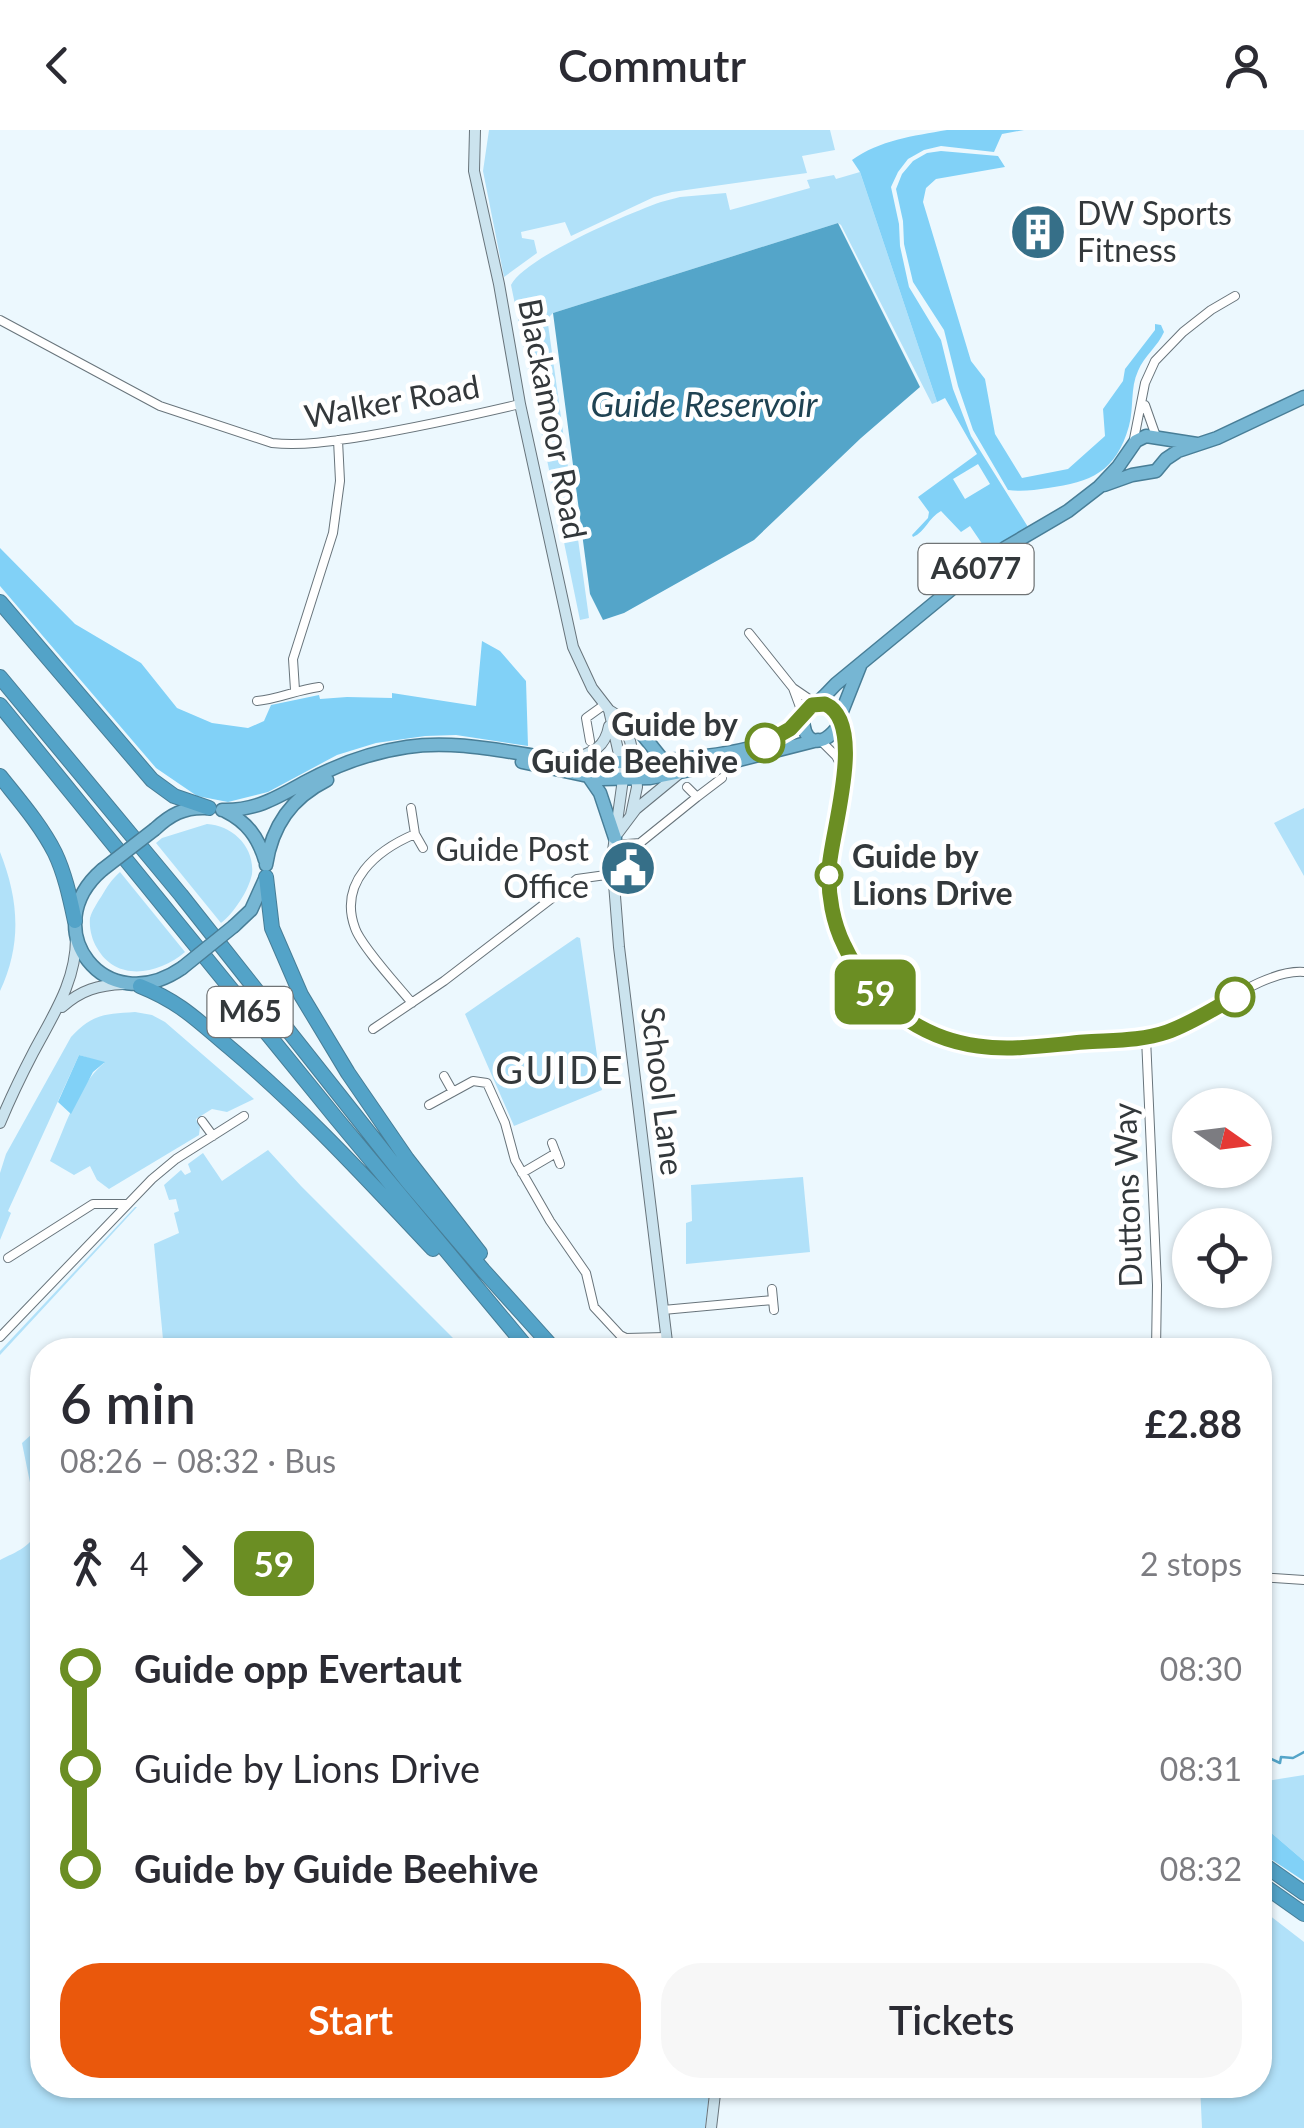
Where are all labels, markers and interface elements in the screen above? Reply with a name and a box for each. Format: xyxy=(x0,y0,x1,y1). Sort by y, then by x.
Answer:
icon: back xyxy=(30,38,85,93)
text: Commutr xyxy=(558,38,746,92)
icon: person xyxy=(1219,38,1274,93)
place label: DW Sports Fitness xyxy=(1077,193,1232,269)
building icon: DW Sports Fitness xyxy=(1008,202,1068,262)
street label: Blackamoor Road xyxy=(511,295,596,542)
street label: Walker Road xyxy=(301,366,482,435)
water label: Guide Reservoir xyxy=(591,382,818,424)
road number: A6077 xyxy=(918,544,1034,594)
place label: Guide by Guide Beehive xyxy=(531,704,738,780)
marker: Guide by Guide Beehive xyxy=(746,724,784,762)
place label: Guide Post Office xyxy=(436,829,590,905)
place label: Guide by Lions Drive xyxy=(852,836,1013,912)
public building icon: Guide Post Office xyxy=(598,838,658,898)
marker: Guide by Lions Drive xyxy=(816,862,842,888)
line badge: 59 xyxy=(830,960,920,1024)
text: 59 xyxy=(855,971,895,1013)
unlabelled marker xyxy=(1216,978,1254,1016)
road number: M65 xyxy=(208,987,292,1037)
street label: School Lane xyxy=(634,1004,693,1177)
district label: GUIDE xyxy=(495,1046,625,1092)
north arrow xyxy=(1172,1088,1272,1188)
map controls xyxy=(1172,1088,1272,1308)
street label: Duttons Way xyxy=(1104,1102,1149,1288)
button: locate xyxy=(1172,1208,1272,1308)
text: 6 min xyxy=(60,1370,196,1436)
text: £2.88 xyxy=(1145,1400,1242,1446)
text: 08:26 – 08:32 · Bus xyxy=(60,1441,336,1480)
icon: walk xyxy=(60,1536,115,1591)
icon: forward xyxy=(164,1536,219,1591)
text: 59 xyxy=(254,1542,294,1584)
text: 4 xyxy=(130,1544,149,1583)
text: 2 stops xyxy=(1140,1544,1242,1583)
text: Guide opp Evertaut xyxy=(134,1645,462,1691)
text: 08:30 xyxy=(1160,1649,1242,1688)
text: Guide by Lions Drive xyxy=(134,1745,480,1791)
text: 08:31 xyxy=(1160,1749,1242,1788)
text: Guide by Guide Beehive xyxy=(134,1845,538,1891)
text: 08:32 xyxy=(1160,1849,1242,1888)
button: Start xyxy=(60,1963,641,2078)
button: Tickets xyxy=(661,1963,1242,2078)

